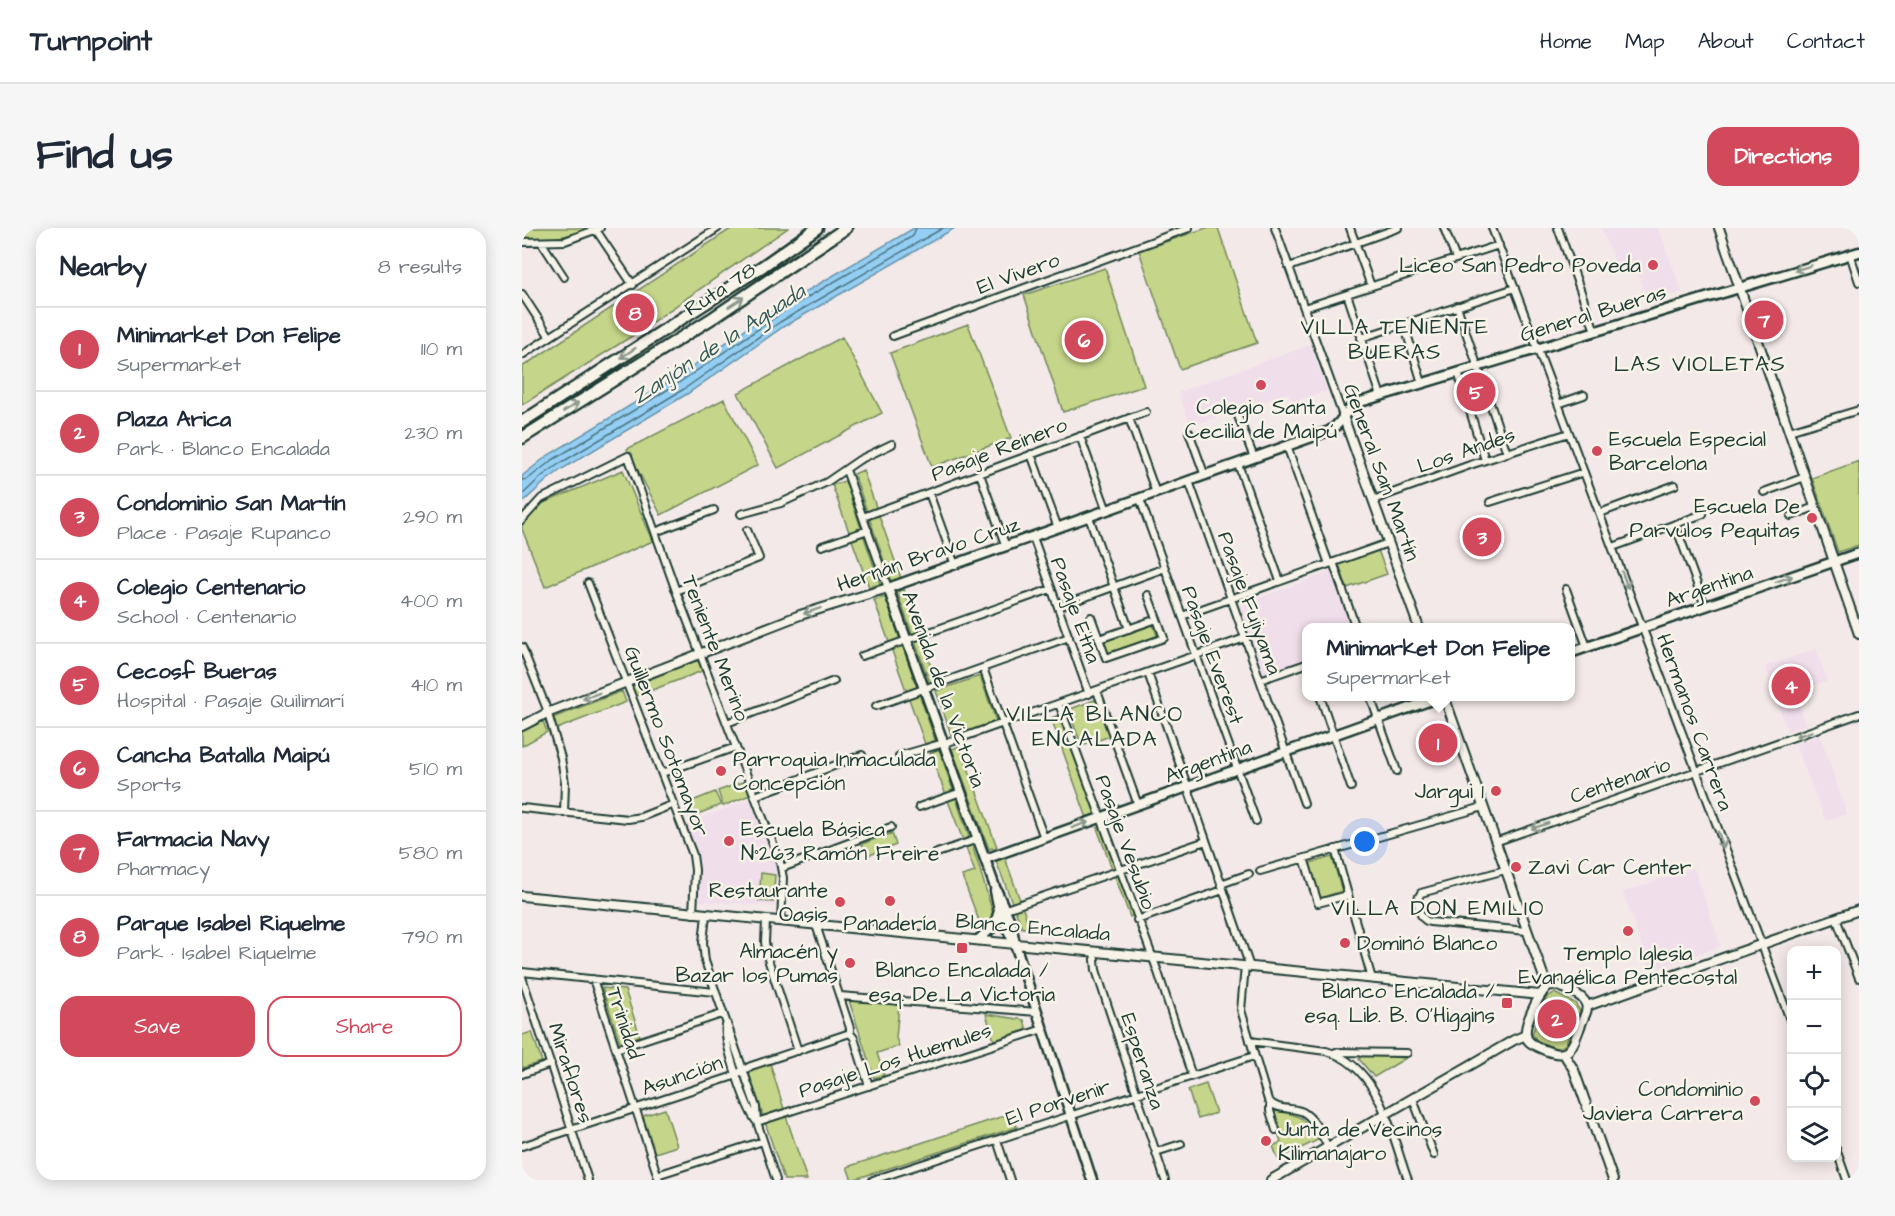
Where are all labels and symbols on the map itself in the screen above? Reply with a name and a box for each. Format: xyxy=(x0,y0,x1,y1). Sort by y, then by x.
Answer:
street label: El Vivero xyxy=(973,245,1064,302)
place label: Liceo San Pedro Poveda xyxy=(1399,251,1641,280)
street label: Ruta 78 xyxy=(679,255,762,323)
marker: Liceo San Pedro Poveda xyxy=(1646,258,1660,272)
one-way arrow xyxy=(1794,263,1813,274)
water label: Zanjón de la Aguada xyxy=(626,275,814,413)
street label: General Bueras xyxy=(1516,277,1670,349)
pin: 8 xyxy=(616,290,654,335)
one-way arrow xyxy=(727,296,744,308)
pin: 7 xyxy=(1744,298,1784,343)
district label: VILLA TENIENTE BUERAS xyxy=(1301,312,1489,368)
pin: 6 xyxy=(1064,318,1104,362)
one-way arrow xyxy=(621,347,637,359)
district label: LAS VIOLETAS xyxy=(1614,349,1786,380)
pin: 5 xyxy=(1456,370,1496,414)
marker: Colegio Santa Cecilia de Maipú xyxy=(1254,378,1268,392)
street label: General San Martín xyxy=(1336,380,1427,565)
place label: Colegio Santa Cecilia de Maipú xyxy=(1185,393,1338,447)
one-way arrow xyxy=(563,401,579,413)
street label: Pasaje Reinero xyxy=(927,410,1072,489)
street label: Los Andes xyxy=(1413,420,1519,481)
place label: Escuela Especial Barcelona xyxy=(1609,425,1766,478)
marker: Escuela Especial Barcelona xyxy=(1590,444,1604,458)
place label: Escuela De Parvulos Pequitas xyxy=(1630,492,1800,545)
street label: Hernán Bravo Cruz xyxy=(833,509,1024,599)
marker: Escuela De Parvulos Pequitas xyxy=(1805,511,1819,525)
pin: 3 xyxy=(1462,514,1502,560)
street label: Pasaje Fujiyama xyxy=(1208,528,1289,680)
street label: Pasaje Etna xyxy=(1043,553,1108,668)
street label: Argentina xyxy=(1662,558,1758,617)
one-way arrow xyxy=(1620,570,1631,589)
street label: Teniente Merino xyxy=(674,571,757,725)
one-way arrow xyxy=(1774,572,1793,583)
street label: Pasaje Everest xyxy=(1174,582,1251,729)
street label: Avenida de la Victoria xyxy=(894,587,993,792)
one-way arrow xyxy=(803,607,822,618)
street label: Hermanos Carrera xyxy=(1649,630,1740,815)
street label: Guillermo Sotomayor xyxy=(615,642,716,842)
pin: 4 xyxy=(1772,664,1810,708)
one-way arrow xyxy=(582,691,601,702)
district label: VILLA BLANCO ENCALADA xyxy=(1006,699,1184,755)
pin: 1 xyxy=(1418,720,1458,766)
one-way arrow xyxy=(1795,729,1814,740)
street label: Argentina xyxy=(1161,732,1257,792)
place label: Parroquia Inmaculada Concepción xyxy=(733,745,936,799)
street label: Centenario xyxy=(1566,750,1674,811)
marker: Parroquia Inmaculada Concepción xyxy=(714,764,728,778)
street label: Pasaje Vesubio xyxy=(1088,771,1163,914)
place label: Jargui 1 xyxy=(1415,777,1484,808)
marker: Jargui 1 xyxy=(1489,784,1503,798)
place label: Escuela Básica N°263 Ramón Freire xyxy=(741,815,939,868)
one-way arrow xyxy=(1070,819,1089,830)
one-way arrow xyxy=(1531,821,1550,832)
your location xyxy=(1350,827,1379,856)
one-way arrow xyxy=(1717,831,1728,849)
marker: Escuela Básica N°263 Ramón Freire xyxy=(722,834,736,848)
place label: Zavi Car Center xyxy=(1528,853,1692,882)
marker: Zavi Car Center xyxy=(1509,860,1523,874)
place label: Restaurante Oasis xyxy=(709,876,828,929)
district label: VILLA DON EMILIO xyxy=(1331,893,1545,924)
marker: Panadería xyxy=(883,894,897,908)
marker: Restaurante Oasis xyxy=(833,895,847,909)
street label: Blanco Encalada xyxy=(954,906,1112,949)
place label: Panadería xyxy=(844,909,937,938)
marker: Templo Iglesia Evangélica Pentecostal xyxy=(1621,924,1635,938)
place label: Dominó Blanco xyxy=(1357,929,1497,958)
marker: Dominó Blanco xyxy=(1338,936,1352,950)
place label: Almacén y Bazar los Pumas xyxy=(676,937,838,990)
place label: Templo Iglesia Evangélica Pentecostal xyxy=(1519,939,1737,994)
marker: Blanco Encalada / esq. De La Victoria xyxy=(955,941,969,955)
marker: Almacén y Bazar los Pumas xyxy=(843,956,857,970)
place label: Blanco Encalada / esq. De La Victoria xyxy=(869,956,1056,1009)
place label: Blanco Encalada / esq. Lib. B. O'Higgins xyxy=(1305,977,1495,1032)
street label: Trinidad xyxy=(599,984,650,1063)
marker: Blanco Encalada / esq. Lib. B. O'Higgins xyxy=(1500,996,1514,1010)
pin: 2 xyxy=(1538,996,1576,1042)
street label: Esperanza xyxy=(1112,1009,1172,1114)
street label: Pasaje Los Huemules xyxy=(795,1016,995,1105)
street label: Miraflores xyxy=(541,1019,600,1127)
street label: Asunción xyxy=(638,1048,727,1103)
street label: El Porvenir xyxy=(1002,1072,1115,1133)
place label: Condominio Javiera Carrera xyxy=(1583,1075,1743,1128)
marker: Condominio Javiera Carrera xyxy=(1748,1094,1762,1108)
place label: Junta de Vecinos Kilimanajaro xyxy=(1278,1115,1442,1168)
marker: Junta de Vecinos Kilimanajaro xyxy=(1259,1134,1273,1148)

